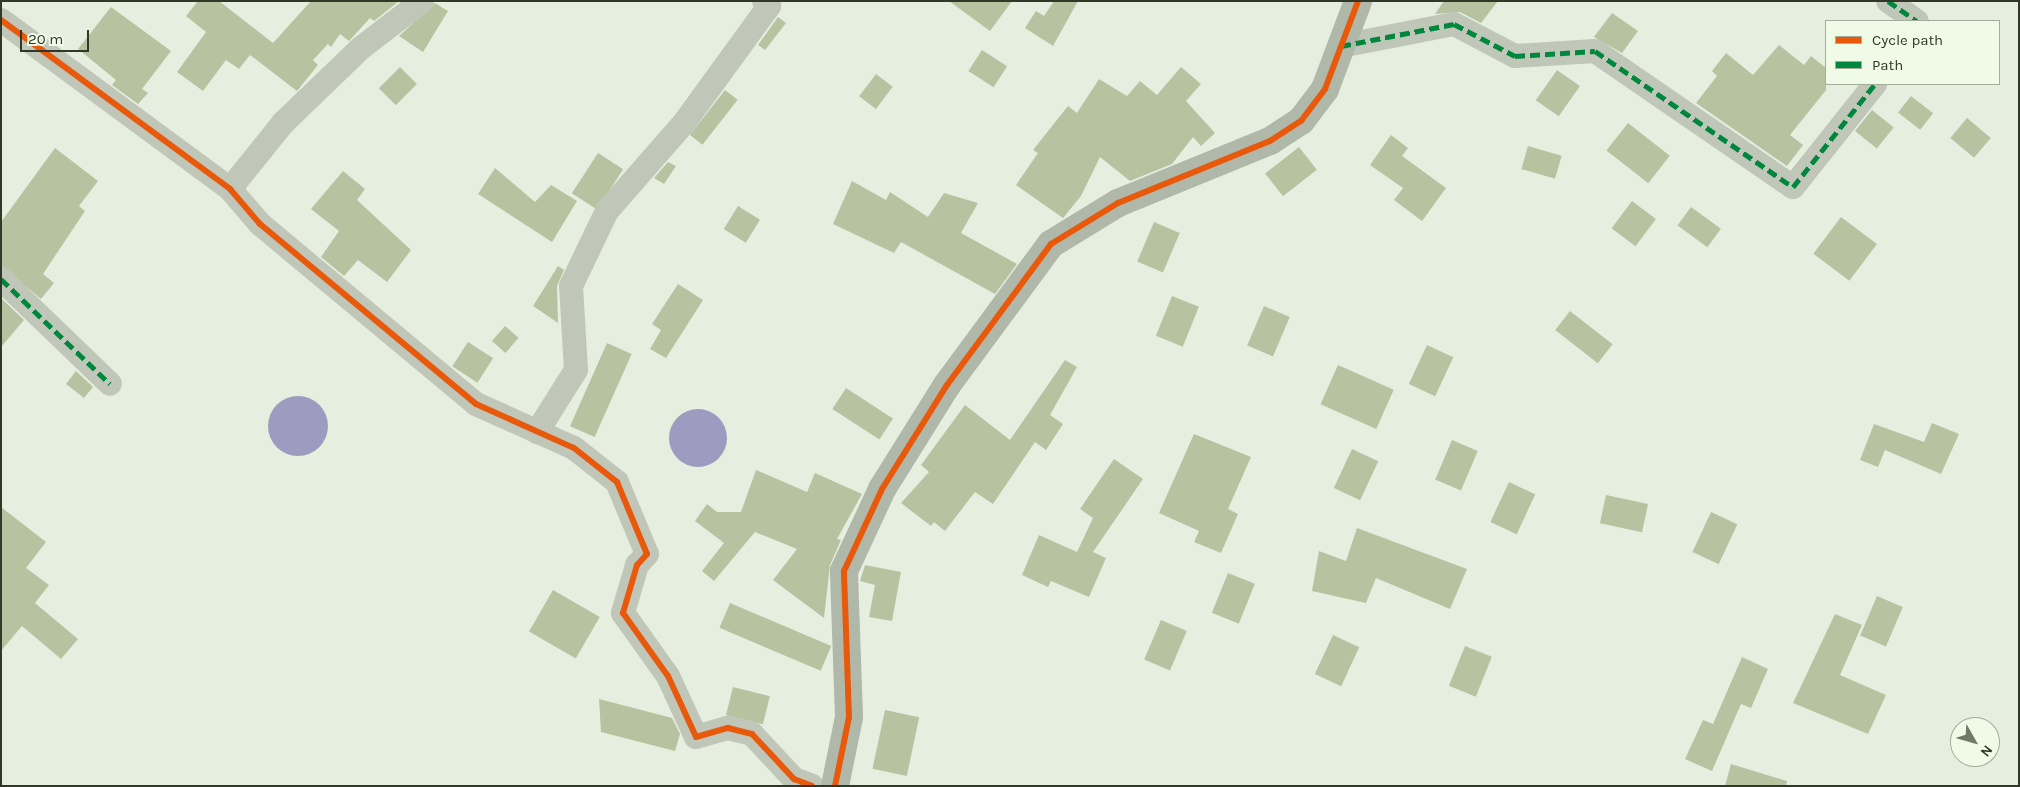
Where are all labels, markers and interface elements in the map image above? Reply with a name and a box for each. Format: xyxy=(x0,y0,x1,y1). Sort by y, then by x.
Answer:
scale bar xyxy=(22,20,91,52)
legend xyxy=(1825,20,2000,85)
text: 20 m xyxy=(28,30,63,48)
text: Cycle path xyxy=(1872,31,1943,49)
text: Path xyxy=(1872,56,1903,74)
north arrow xyxy=(1950,717,2000,767)
text: N xyxy=(1977,742,1996,760)

